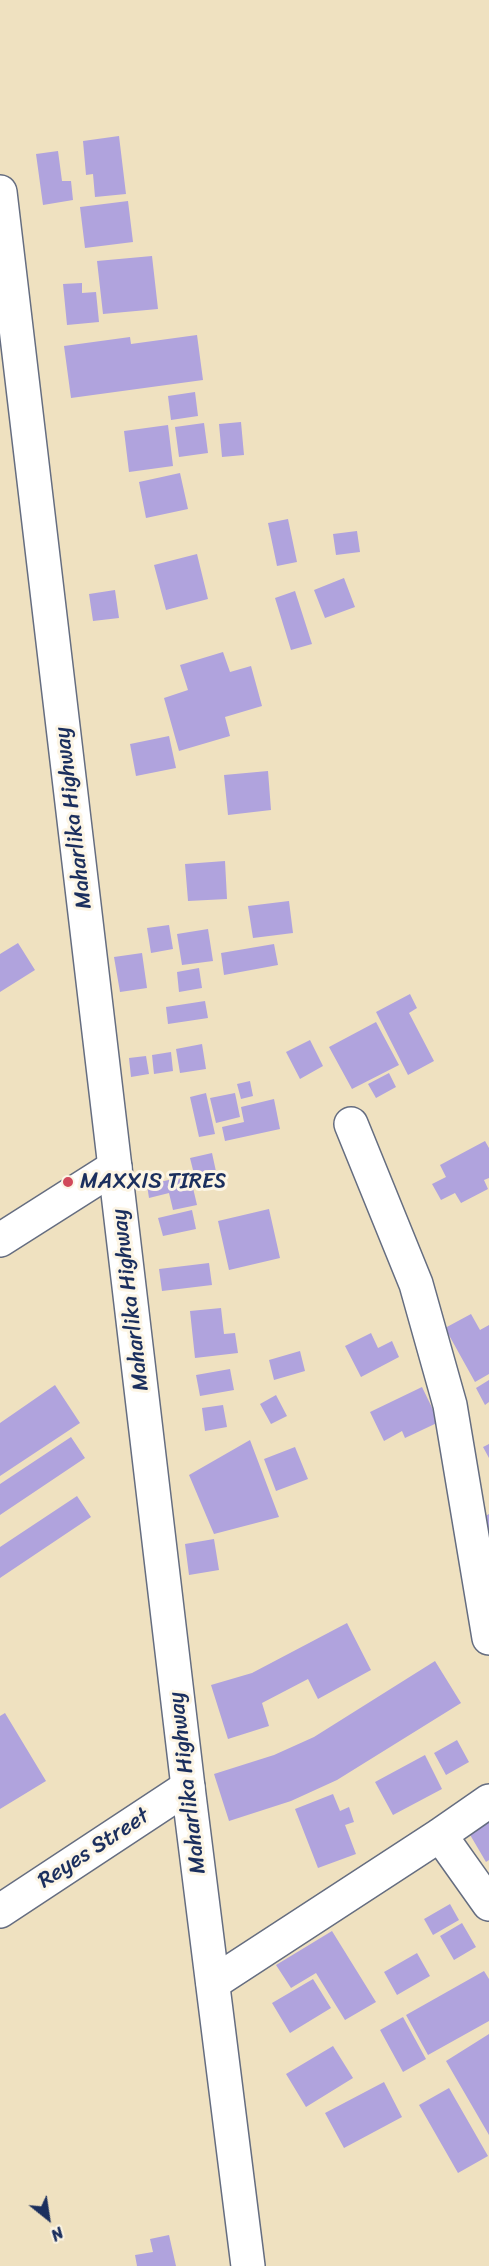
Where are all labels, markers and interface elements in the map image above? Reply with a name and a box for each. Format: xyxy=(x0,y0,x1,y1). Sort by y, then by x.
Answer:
street label: Maharlika Highway xyxy=(50,725,98,911)
place label: MAXXIS TIRES xyxy=(80,1169,226,1195)
marker: MAXXIS TIRES xyxy=(61,1175,75,1189)
street label: Maharlika Highway xyxy=(107,1207,155,1393)
street label: Maharlika Highway xyxy=(164,1690,212,1876)
street label: Reyes Street xyxy=(33,1803,155,1895)
north arrow xyxy=(18,2188,78,2248)
text: N xyxy=(45,2219,69,2249)

